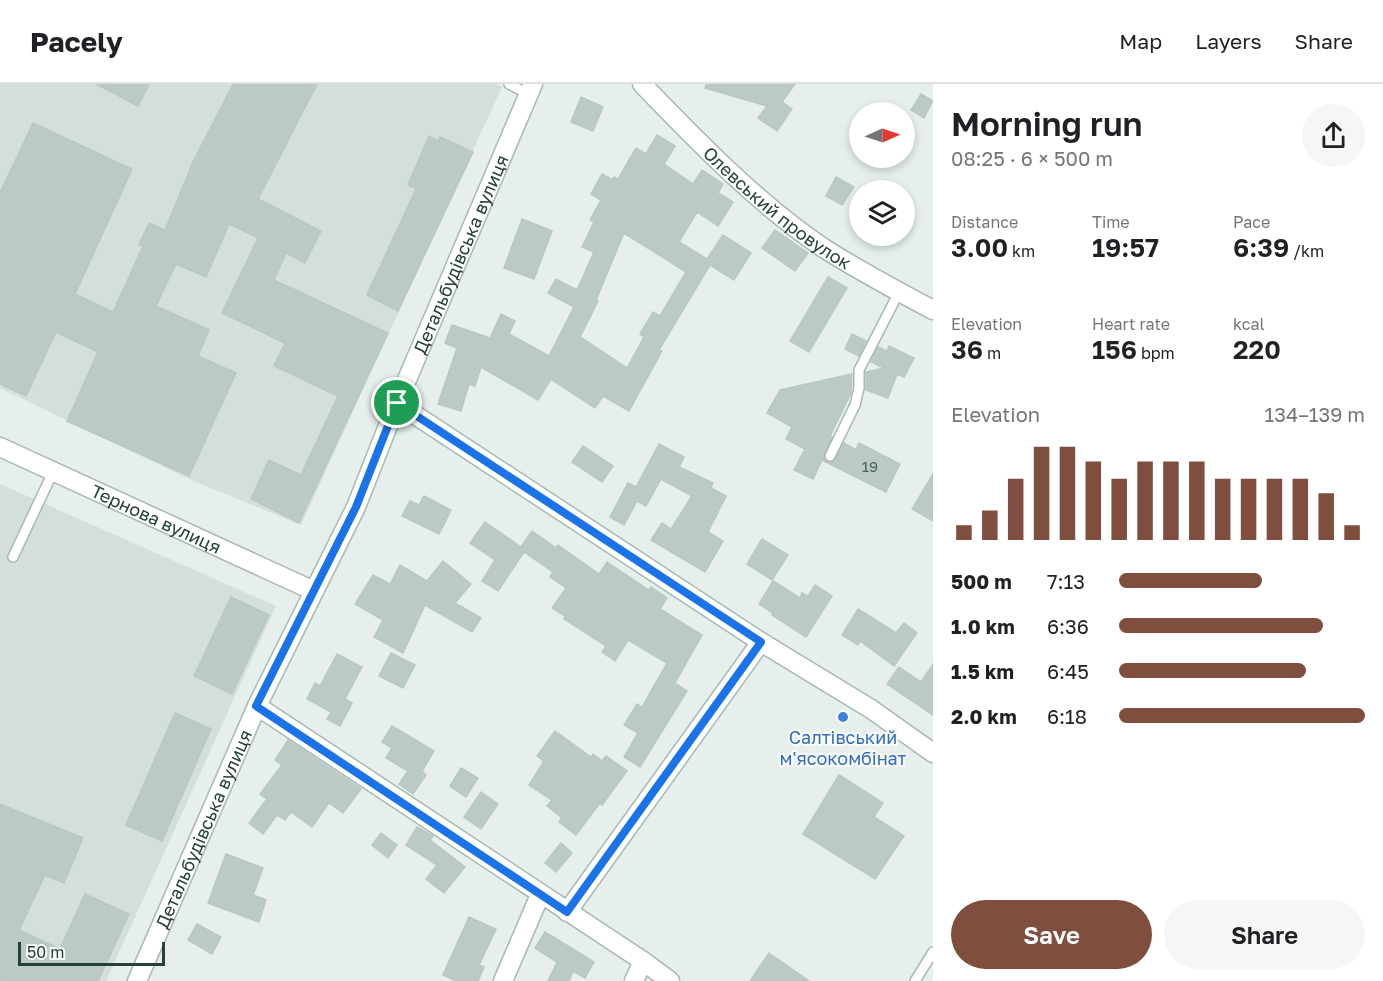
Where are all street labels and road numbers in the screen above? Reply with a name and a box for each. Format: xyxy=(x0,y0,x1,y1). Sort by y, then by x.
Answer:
street label: Олевський провулок xyxy=(699,142,855,274)
street label: Детальбудівська вулиця xyxy=(408,151,513,357)
street label: Тернова вулиця xyxy=(88,479,225,558)
street label: Детальбудівська вулиця xyxy=(150,726,256,932)

